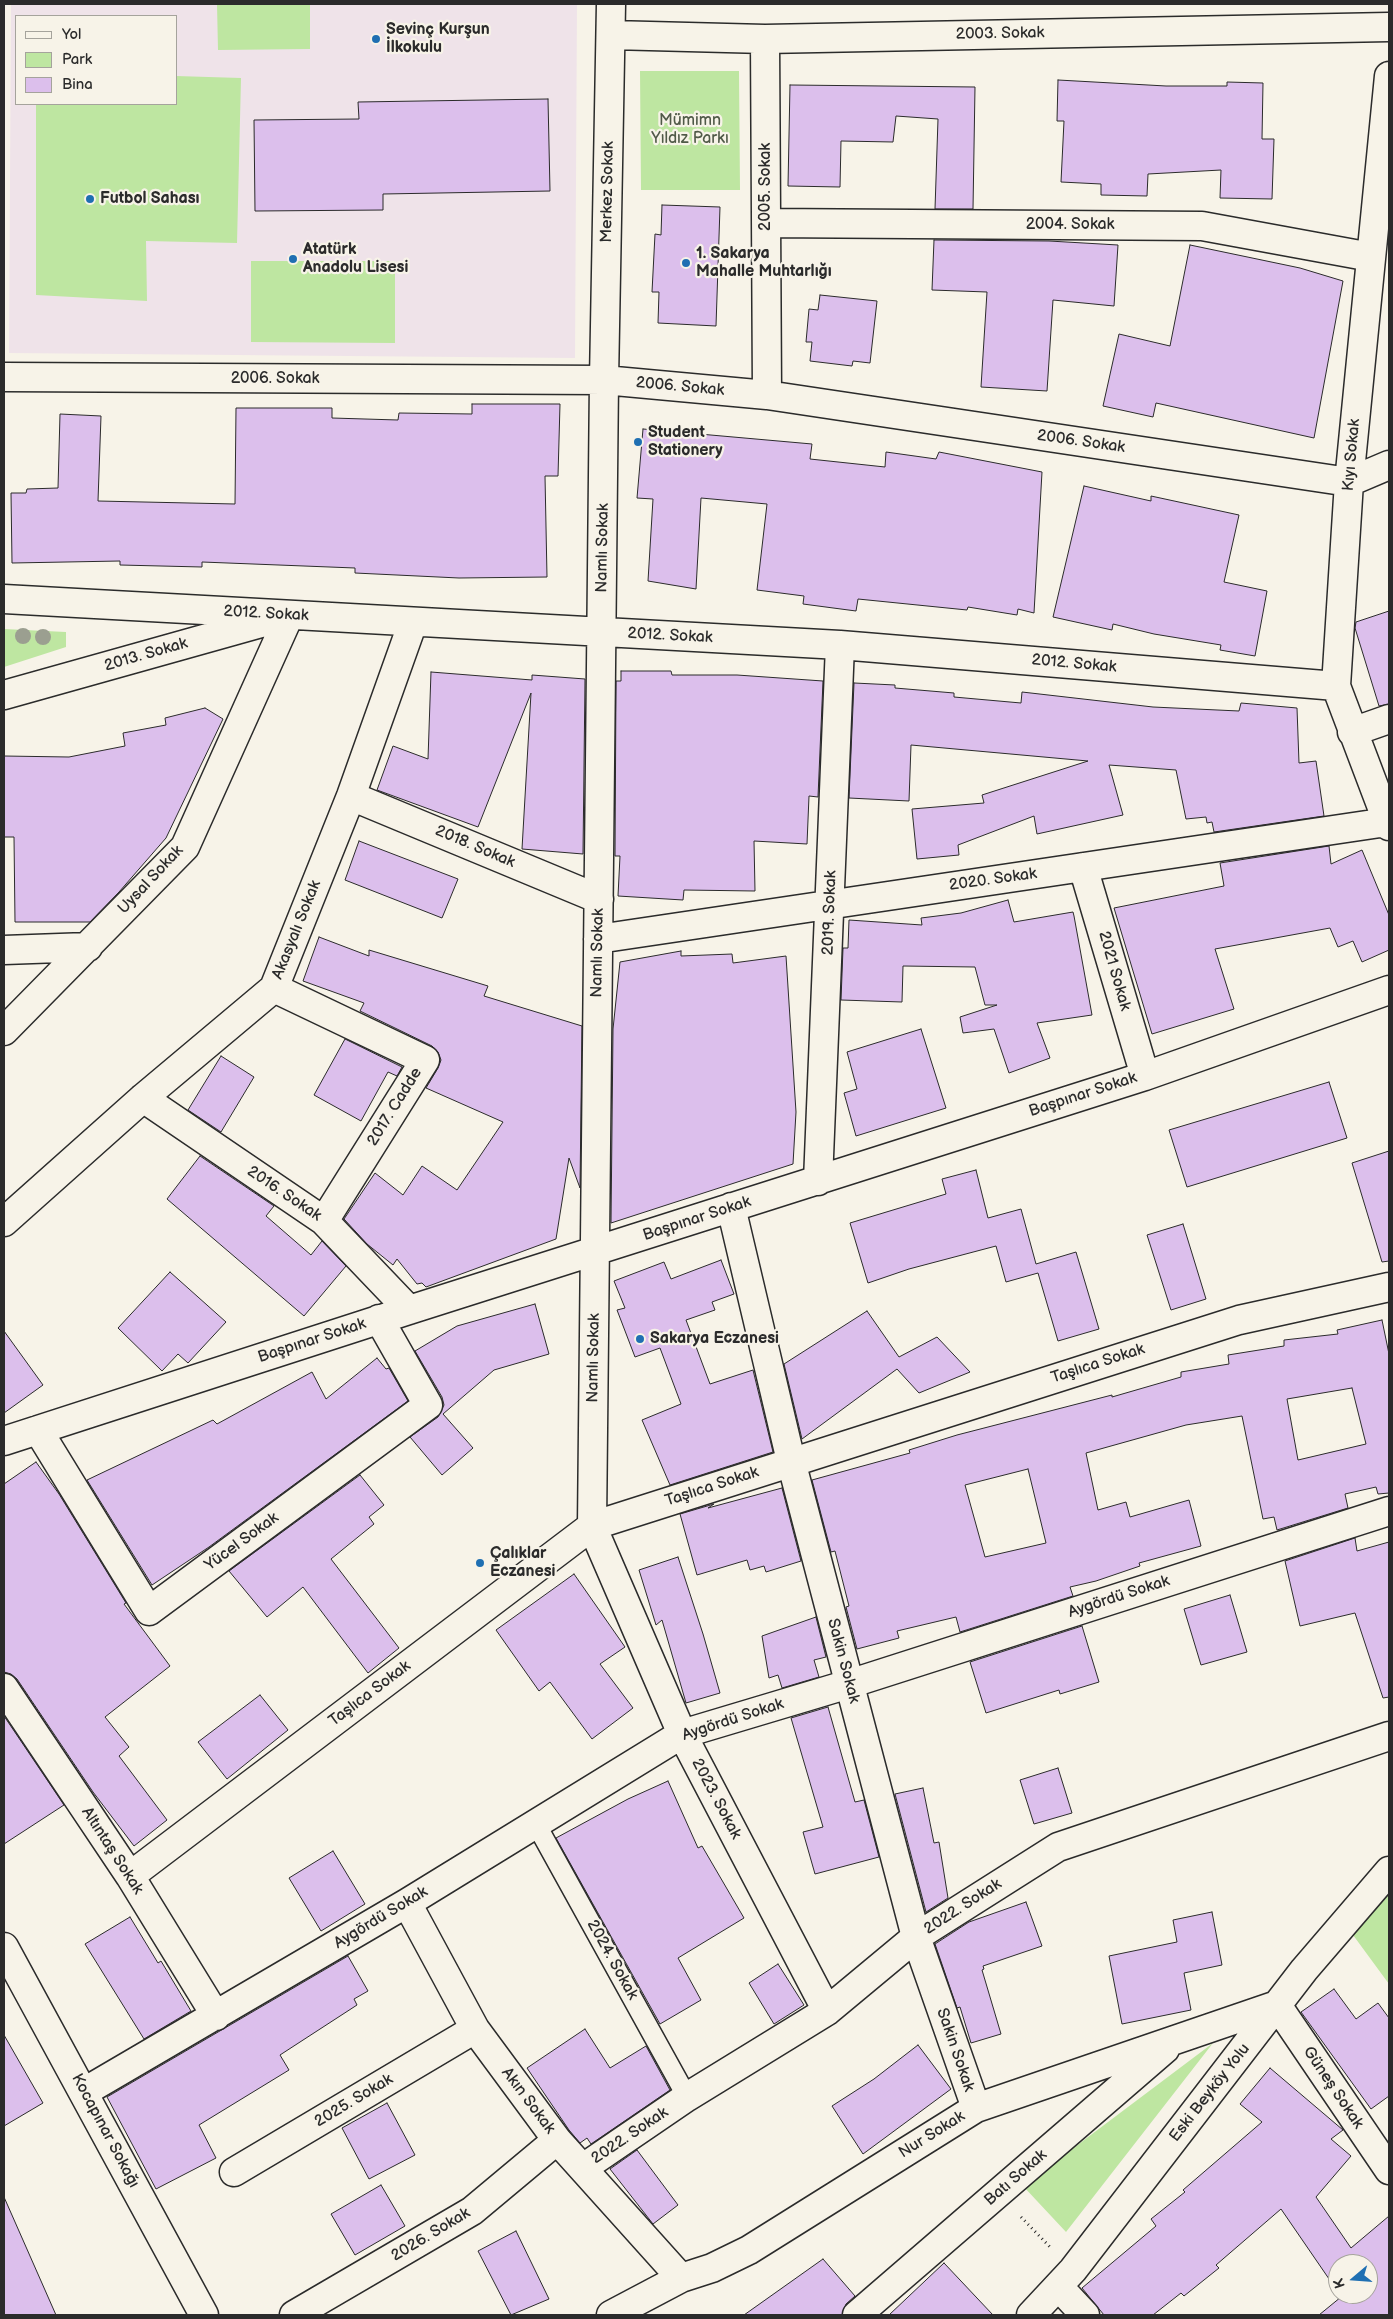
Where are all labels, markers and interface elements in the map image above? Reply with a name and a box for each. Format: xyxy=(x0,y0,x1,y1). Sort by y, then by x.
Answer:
legend xyxy=(15,15,178,105)
place label: Sevinç Kurşun İlkokulu xyxy=(386,20,490,58)
street label: 2003. Sokak xyxy=(955,24,1045,44)
text: Yol xyxy=(62,25,81,44)
marker: Sevinç Kurşun İlkokulu xyxy=(370,33,382,45)
text: Park xyxy=(62,50,92,69)
text: Bina xyxy=(62,75,93,94)
park label: Mümimn Yıldız Parkı xyxy=(651,111,729,149)
street label: Merkez Sokak xyxy=(598,141,618,243)
street label: 2005. Sokak xyxy=(756,143,776,231)
place label: Futbol Sahası xyxy=(100,189,199,209)
marker: Futbol Sahası xyxy=(84,193,96,205)
street label: 2004. Sokak xyxy=(1026,215,1114,235)
place label: Atatürk Anadolu Lisesi xyxy=(303,240,408,278)
place label: 1. Sakarya Mahalle Muhtarlığı xyxy=(696,244,832,282)
marker: Atatürk Anadolu Lisesi xyxy=(287,253,299,265)
marker: 1. Sakarya Mahalle Muhtarlığı xyxy=(680,257,692,269)
street label: 2006. Sokak xyxy=(231,369,319,389)
street label: 2006. Sokak xyxy=(635,374,725,400)
street label: Kıyı Sokak xyxy=(1339,418,1365,492)
place label: Student Stationery xyxy=(648,423,723,461)
street label: 2006. Sokak xyxy=(1036,426,1126,458)
marker: Student Stationery xyxy=(632,436,644,448)
street label: Namlı Sokak xyxy=(593,503,613,593)
street label: 2012. Sokak xyxy=(223,602,309,626)
street label: 2012. Sokak xyxy=(627,624,713,648)
street label: 2013. Sokak xyxy=(102,634,190,676)
street label: 2012. Sokak xyxy=(1031,651,1117,677)
street label: 2018. Sokak xyxy=(432,822,518,872)
street label: Uysal Sokak xyxy=(114,842,188,918)
street label: 2020. Sokak xyxy=(948,864,1038,896)
street label: 2019. Sokak xyxy=(819,870,841,956)
street label: Akasyalı Sokak xyxy=(268,878,326,982)
street label: Namlı Sokak xyxy=(588,908,608,998)
street label: 2021 Sokak xyxy=(1093,929,1135,1013)
street label: 2017. Cadde xyxy=(363,1064,427,1150)
street label: Başpınar Sokak xyxy=(1027,1069,1139,1121)
street label: 2016. Sokak xyxy=(243,1162,325,1226)
street label: Başpınar Sokak xyxy=(641,1193,753,1245)
street label: Namlı Sokak xyxy=(584,1313,604,1403)
street label: Başpınar Sokak xyxy=(256,1315,368,1367)
place label: Sakarya Eczanesi xyxy=(650,1329,779,1349)
marker: Sakarya Eczanesi xyxy=(634,1333,646,1345)
street label: Taşlıca Sokak xyxy=(1049,1340,1147,1388)
street label: Taşlıca Sokak xyxy=(663,1463,761,1511)
street label: Yücel Sokak xyxy=(201,1509,283,1575)
place label: Çalıklar Eczanesi xyxy=(490,1544,555,1582)
marker: Çalıklar Eczanesi xyxy=(474,1557,486,1569)
street label: Aygördü Sokak xyxy=(1066,1572,1172,1622)
street label: Sakin Sokak xyxy=(822,1617,864,1705)
street label: Taşlıca Sokak xyxy=(325,1657,415,1731)
street label: Aygördü Sokak xyxy=(680,1695,786,1745)
street label: 2023. Sokak xyxy=(687,1755,745,1843)
street label: Altıntaş Sokak xyxy=(77,1804,147,1898)
street label: 2022. Sokak xyxy=(921,1875,1005,1939)
street label: Aygördü Sokak xyxy=(331,1883,431,1953)
street label: 2024. Sokak xyxy=(582,1917,642,2003)
street label: Sakin Sokak xyxy=(932,2006,978,2094)
street label: Eski Beyköy Yolu xyxy=(1166,2040,1254,2146)
street label: Güneş Sokak xyxy=(1298,2043,1368,2133)
street label: Akın Sokak xyxy=(497,2064,559,2138)
street label: 2025. Sokak xyxy=(311,2070,397,2132)
street label: Kocapınar Sokağı xyxy=(67,2071,143,2191)
street label: 2022. Sokak xyxy=(588,2103,672,2169)
street label: Nur Sokak xyxy=(895,2107,969,2163)
street label: Batı Sokak xyxy=(981,2146,1051,2210)
street label: 2026. Sokak xyxy=(388,2204,474,2266)
north arrow xyxy=(1328,2254,1378,2304)
text: K xyxy=(1330,2276,1349,2291)

